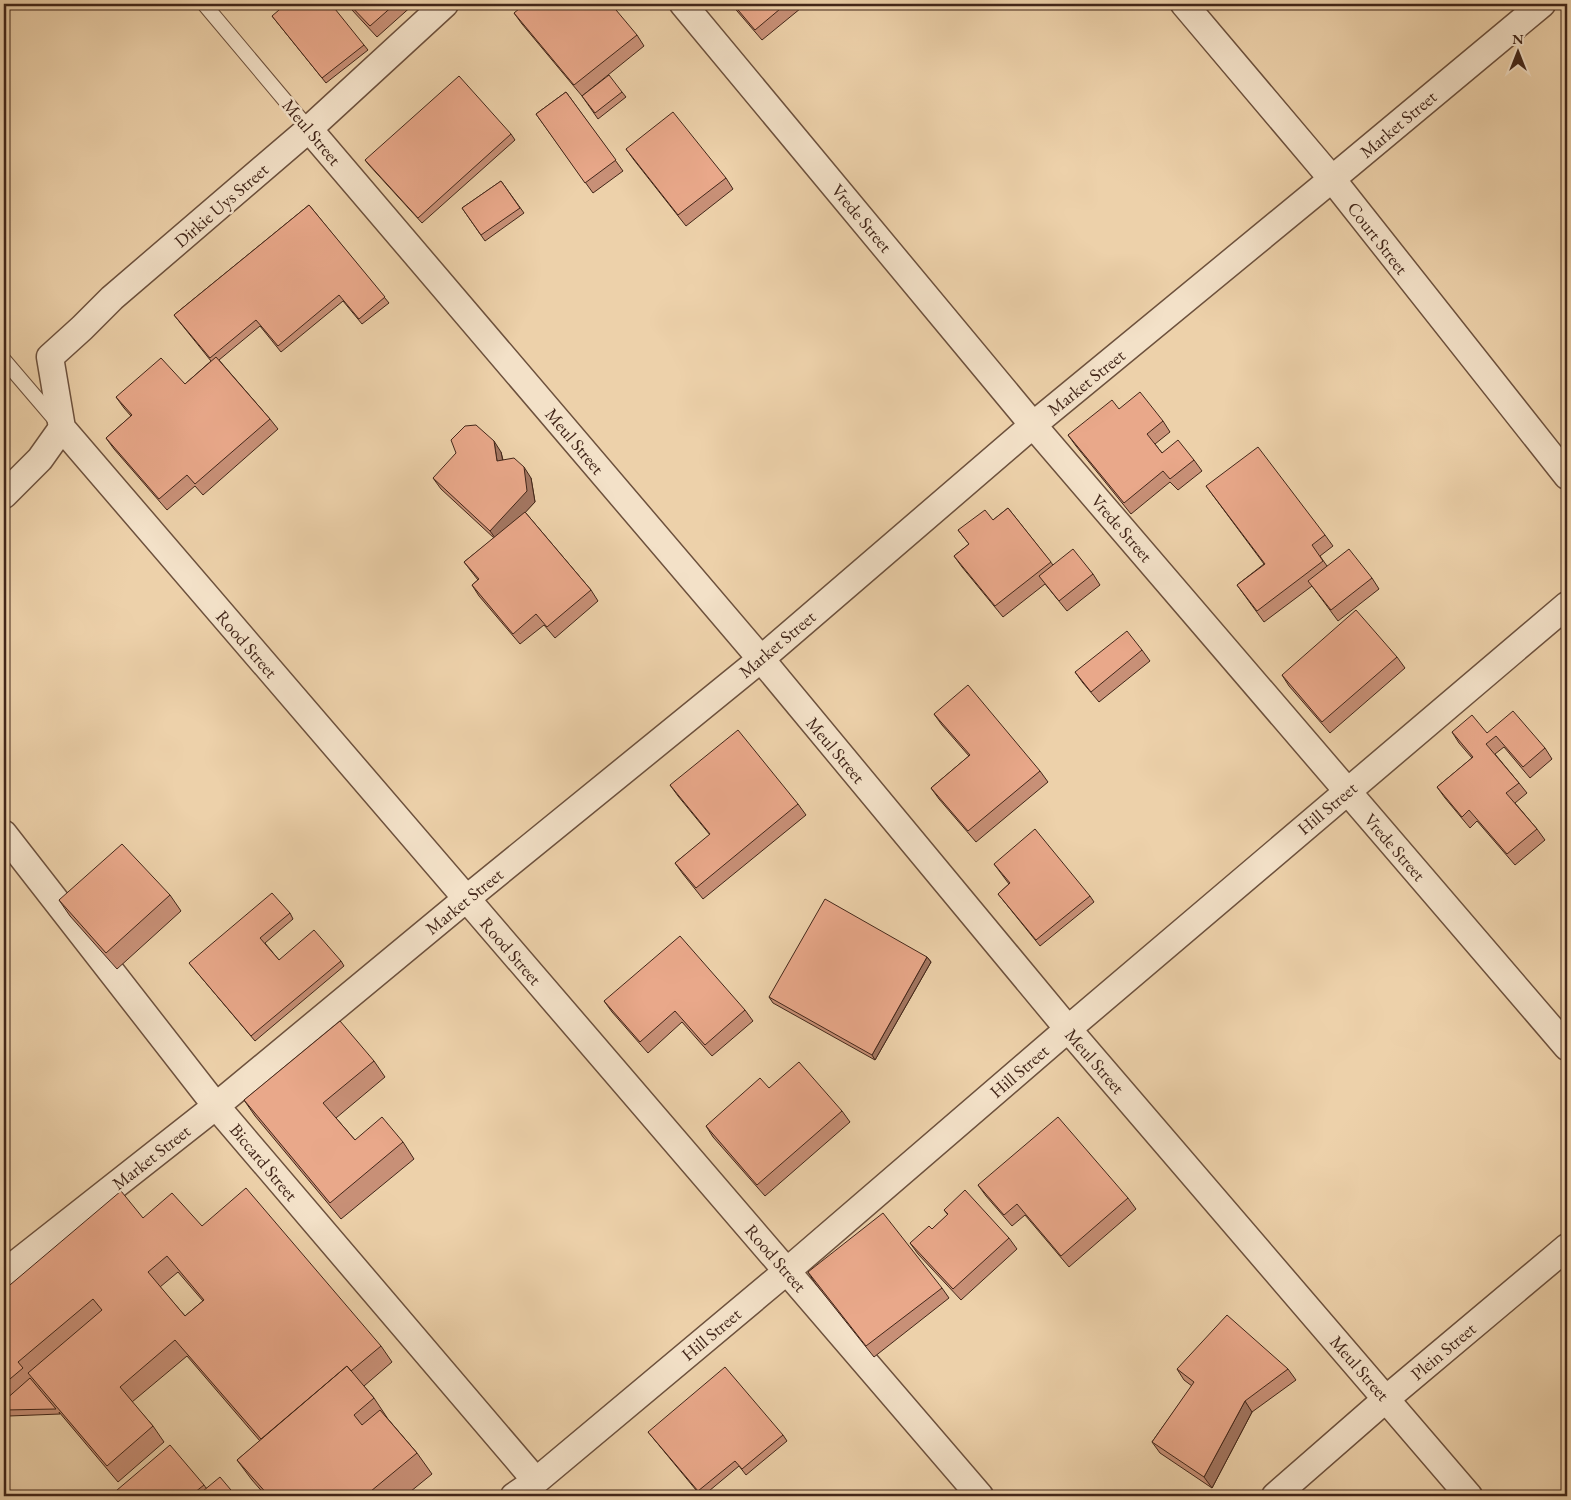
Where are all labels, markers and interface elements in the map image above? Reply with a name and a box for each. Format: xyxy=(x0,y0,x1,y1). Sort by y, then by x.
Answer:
north arrow xyxy=(1494,28,1544,78)
text: N xyxy=(1512,30,1524,48)
street label: Market Street xyxy=(1355,85,1441,163)
street label: Meul Street xyxy=(278,94,347,170)
street label: Dirkie Uys Street xyxy=(169,158,273,252)
street label: Vrede Street xyxy=(827,179,898,257)
street label: Court Street xyxy=(1342,197,1414,279)
street label: Market Street xyxy=(1043,343,1130,420)
street label: Meul Street xyxy=(541,403,610,479)
street label: Vrede Street xyxy=(1086,489,1158,567)
street label: Rood Street xyxy=(211,605,283,683)
street label: Market Street xyxy=(734,605,820,683)
street label: Meul Street xyxy=(802,712,871,788)
street label: Hill Street xyxy=(1292,776,1362,840)
street label: Vrede Street xyxy=(1359,808,1431,886)
street label: Market Street xyxy=(421,862,508,939)
street label: Rood Street xyxy=(475,912,547,990)
street label: Meul Street xyxy=(1060,1023,1130,1099)
street label: Hill Street xyxy=(985,1039,1054,1103)
street label: Biccard Street xyxy=(225,1118,303,1206)
street label: Market Street xyxy=(107,1119,195,1195)
street label: Rood Street xyxy=(740,1219,812,1297)
street label: Hill Street xyxy=(676,1302,746,1366)
street label: Plein Street xyxy=(1406,1317,1481,1385)
street label: Meul Street xyxy=(1325,1330,1395,1406)

